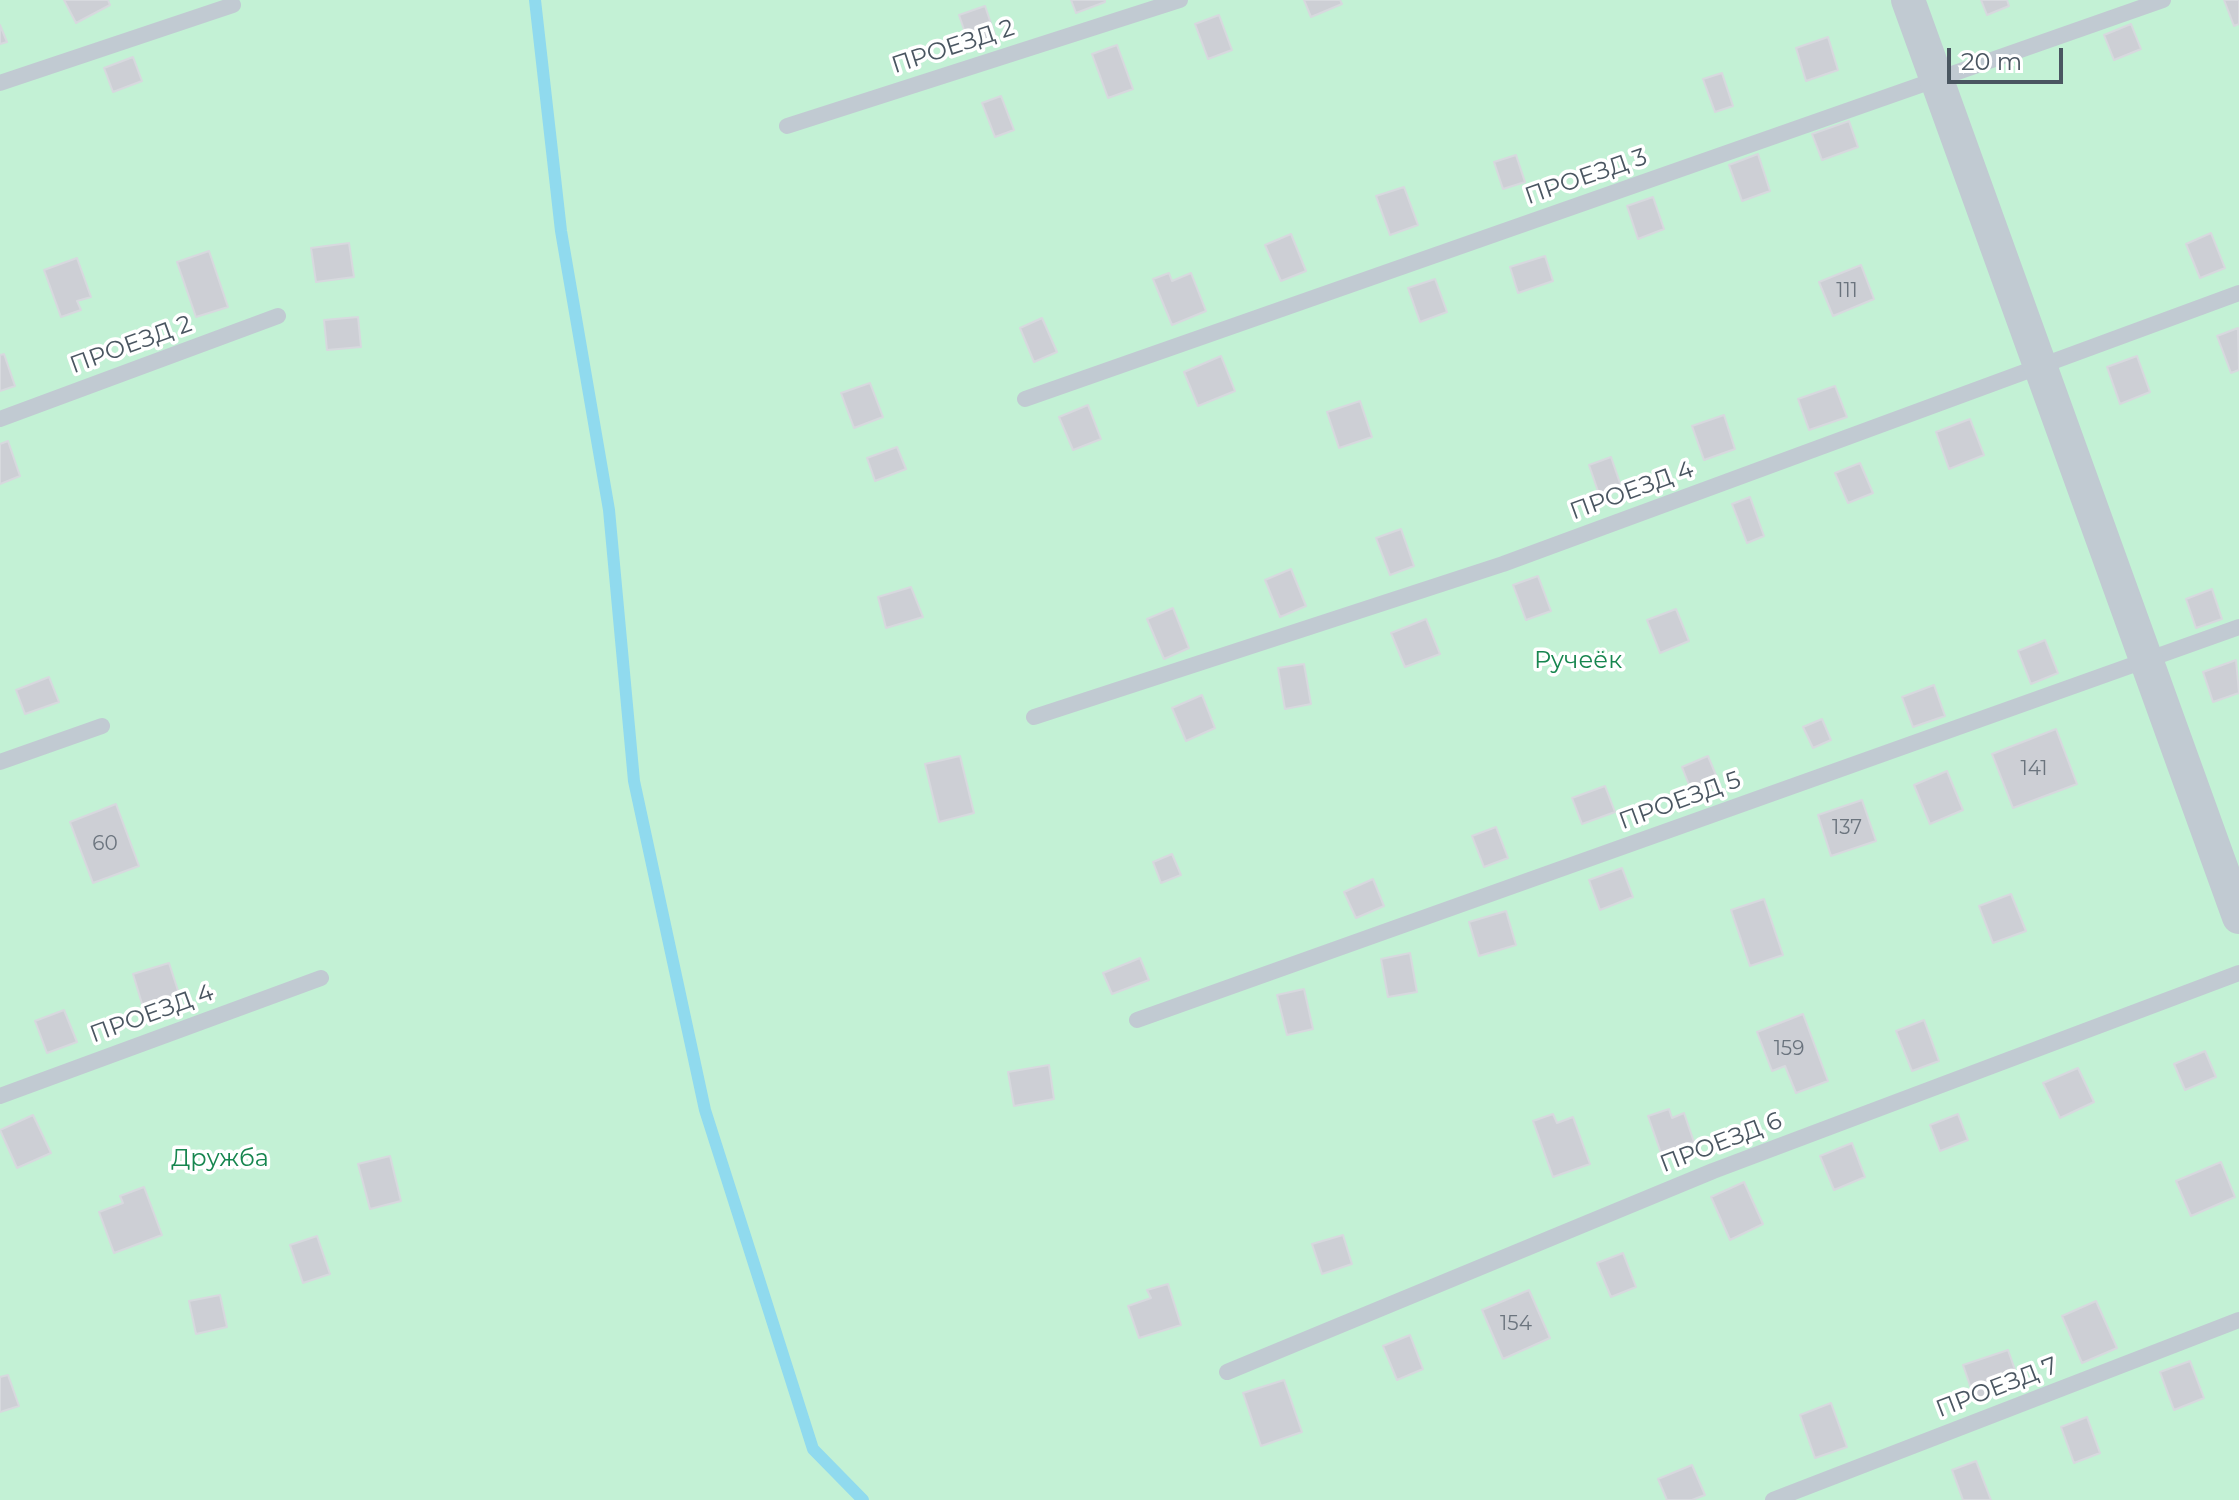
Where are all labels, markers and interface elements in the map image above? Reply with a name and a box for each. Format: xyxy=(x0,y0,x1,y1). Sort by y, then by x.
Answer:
street label: ПРОЕЗД 2 xyxy=(888,14,1018,80)
scale bar xyxy=(1951,32,2067,82)
text: 20 m xyxy=(1961,47,2022,76)
street label: ПРОЕЗД 3 xyxy=(1521,143,1651,211)
house number: 111 xyxy=(1836,279,1858,303)
street label: ПРОЕЗД 2 xyxy=(66,310,196,380)
street label: ПРОЕЗД 4 xyxy=(1566,455,1698,527)
park label: Ручеёк xyxy=(1534,647,1622,675)
house number: 141 xyxy=(2020,757,2048,781)
street label: ПРОЕЗД 5 xyxy=(1615,766,1745,836)
house number: 137 xyxy=(1832,816,1862,840)
house number: 60 xyxy=(92,832,118,856)
street label: ПРОЕЗД 4 xyxy=(86,978,218,1050)
house number: 159 xyxy=(1774,1037,1804,1061)
street label: ПРОЕЗД 6 xyxy=(1656,1107,1786,1179)
park label: Дружба xyxy=(171,1145,269,1173)
house number: 154 xyxy=(1500,1312,1532,1336)
street label: ПРОЕЗД 7 xyxy=(1932,1352,2062,1424)

